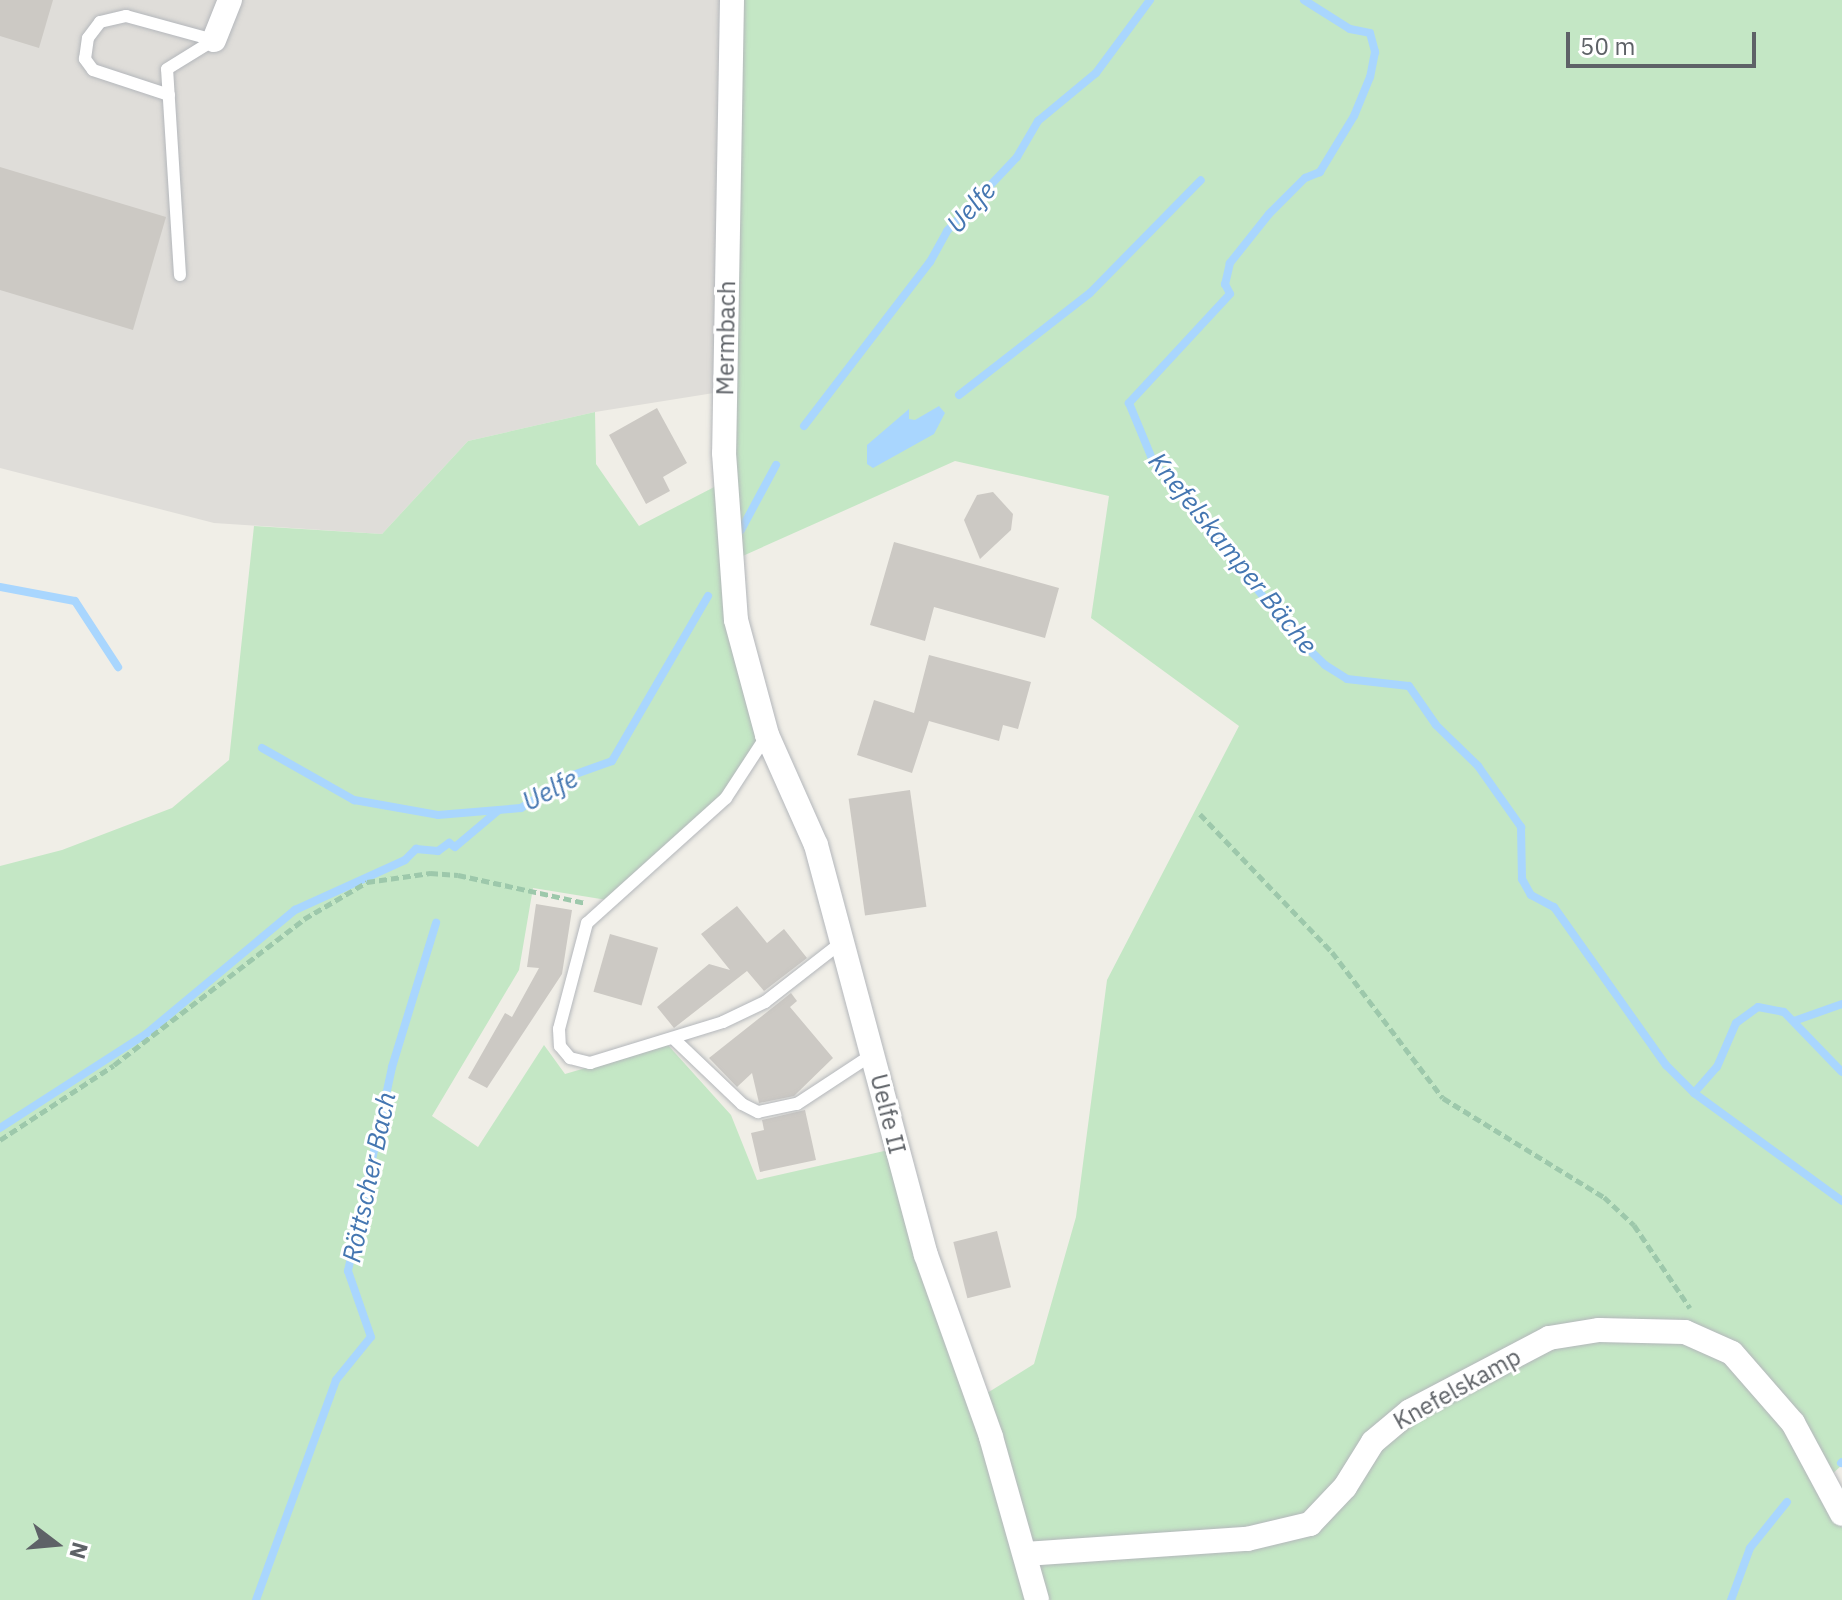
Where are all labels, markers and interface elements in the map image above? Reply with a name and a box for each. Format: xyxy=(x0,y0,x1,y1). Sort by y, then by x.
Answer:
scale bar xyxy=(1570,16,1760,66)
text: 50 m xyxy=(1580,30,1635,62)
water label: Uelfe xyxy=(940,175,1002,239)
street label: Mermbach xyxy=(711,280,741,396)
water label: Knefelskamper Bäche xyxy=(1142,446,1324,660)
water label: Uelfe xyxy=(517,763,583,817)
street label: Uelfe II xyxy=(864,1071,912,1157)
water label: Röttscher Bach xyxy=(336,1089,402,1265)
street label: Knefelskamp xyxy=(1388,1342,1526,1436)
north arrow xyxy=(16,1504,96,1584)
text: N xyxy=(63,1539,96,1562)

